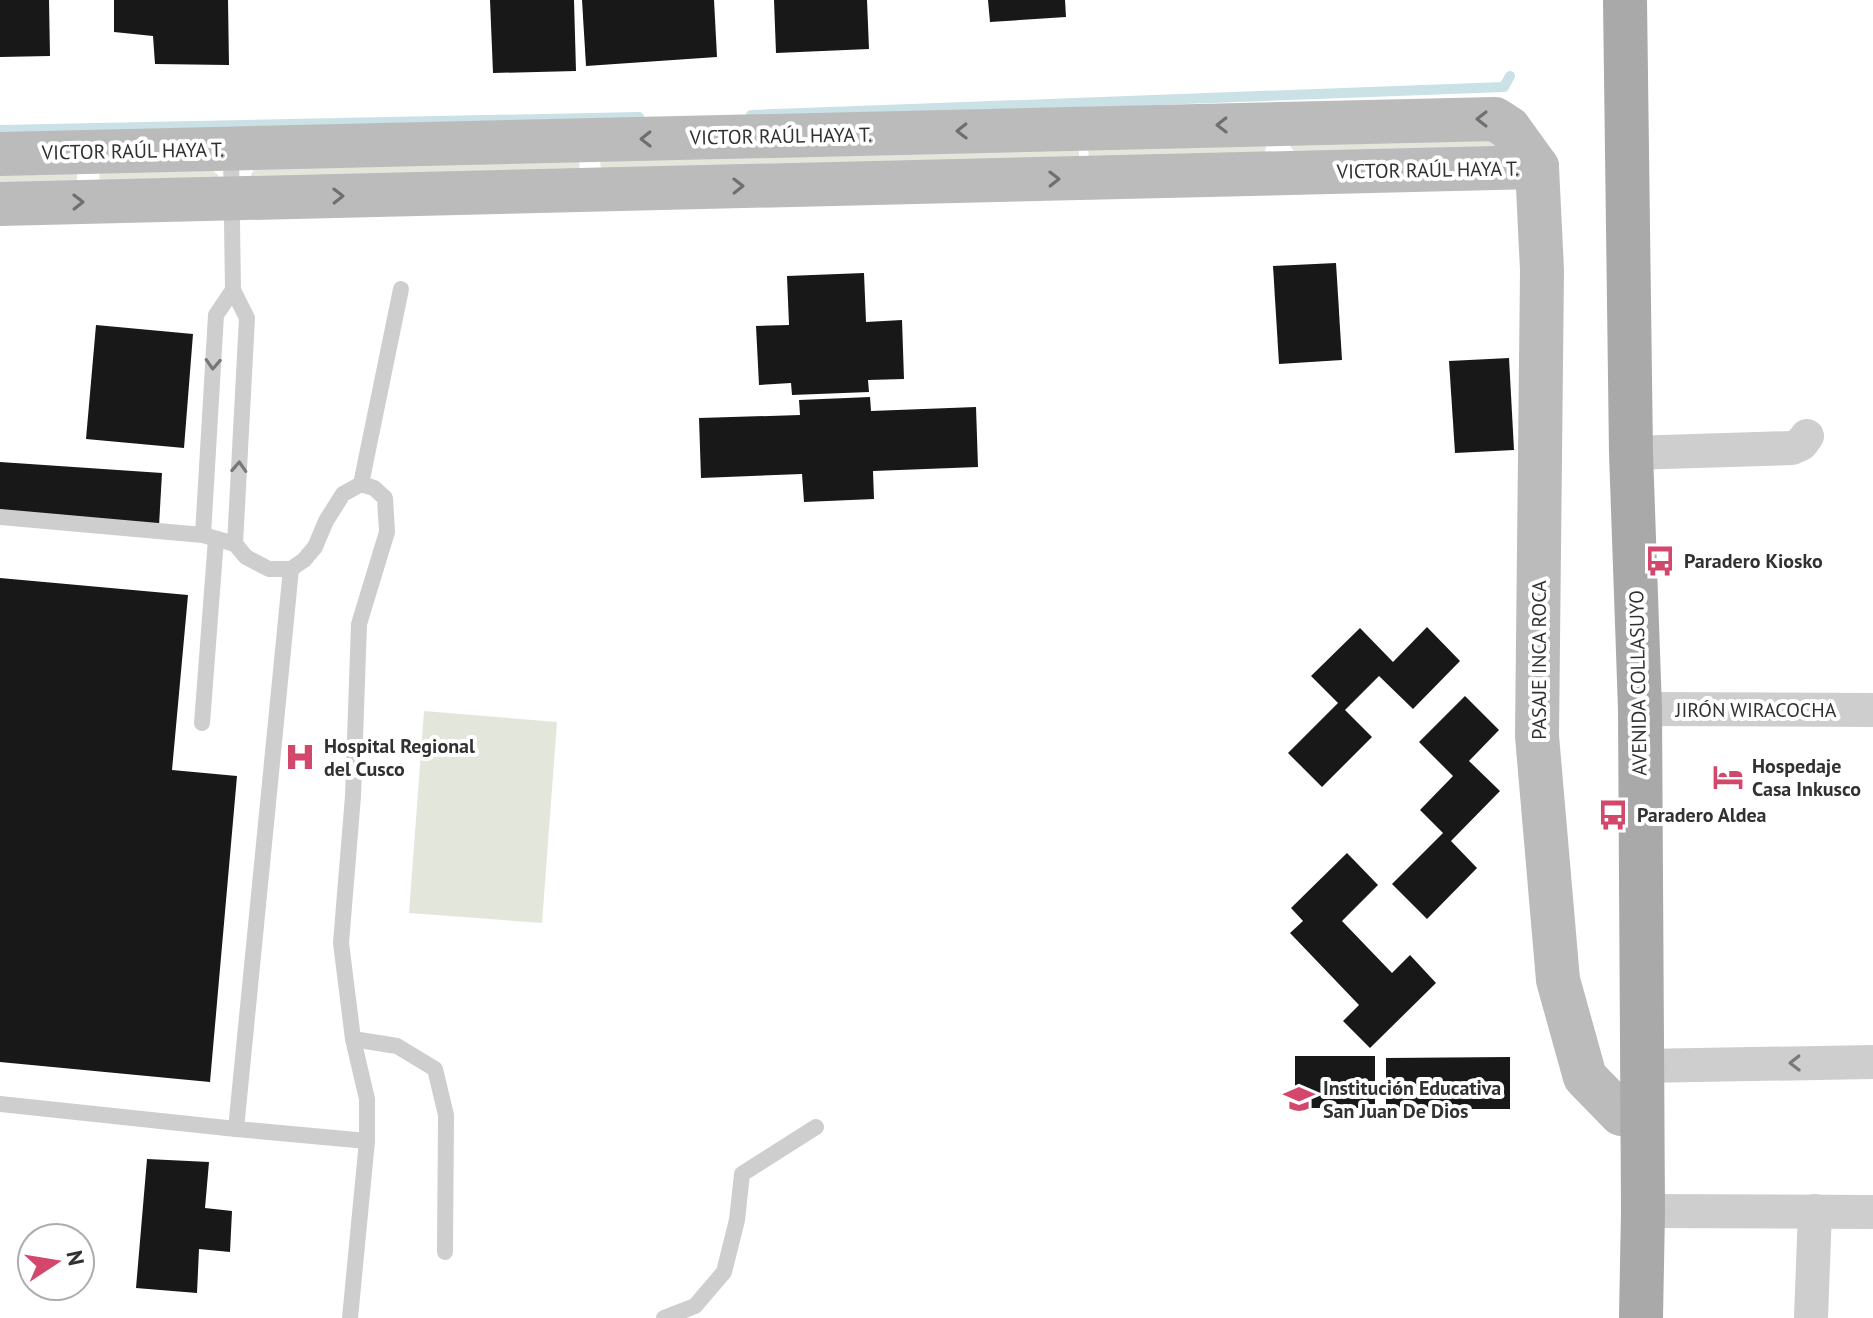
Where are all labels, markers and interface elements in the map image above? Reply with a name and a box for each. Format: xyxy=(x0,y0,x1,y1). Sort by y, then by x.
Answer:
one-way arrow xyxy=(1475,110,1488,128)
one-way arrow xyxy=(1215,116,1228,134)
street label: VICTOR RAÚL HAYA T. xyxy=(688,121,873,151)
one-way arrow xyxy=(955,123,968,140)
one-way arrow xyxy=(639,130,652,147)
street label: VICTOR RAÚL HAYA T. xyxy=(40,136,225,166)
street label: VICTOR RAÚL HAYA T. xyxy=(1335,155,1520,185)
one-way arrow xyxy=(1048,170,1061,188)
one-way arrow xyxy=(732,178,745,195)
one-way arrow xyxy=(332,187,345,204)
one-way arrow xyxy=(72,193,85,211)
one-way arrow xyxy=(205,358,222,371)
one-way arrow xyxy=(230,460,247,473)
bus stop icon: Paradero Kiosko xyxy=(1643,544,1677,578)
place label: Paradero Kiosko xyxy=(1684,548,1823,574)
street label: PASAJE INCA ROCA xyxy=(1526,580,1552,740)
street label: AVENIDA COLLASUYO xyxy=(1623,590,1653,776)
street label: JIRÓN WIRACOCHA xyxy=(1675,697,1837,723)
place label: Hospital Regional del Cusco xyxy=(324,733,475,782)
hospital icon: Hospital Regional del Cusco xyxy=(283,740,317,774)
place label: Hospedaje Casa Inkusco xyxy=(1752,753,1861,802)
hotel icon: Hospedaje Casa Inkusco xyxy=(1711,760,1745,794)
bus stop icon: Paradero Aldea xyxy=(1596,798,1630,832)
place label: Paradero Aldea xyxy=(1637,802,1767,828)
one-way arrow xyxy=(1788,1054,1801,1072)
place label: Institución Educativa San Juan De Dios xyxy=(1323,1075,1501,1124)
school or university icon: Institución Educativa San Juan De Dios xyxy=(1282,1082,1316,1116)
north arrow xyxy=(16,1222,96,1302)
text: N xyxy=(60,1248,91,1268)

